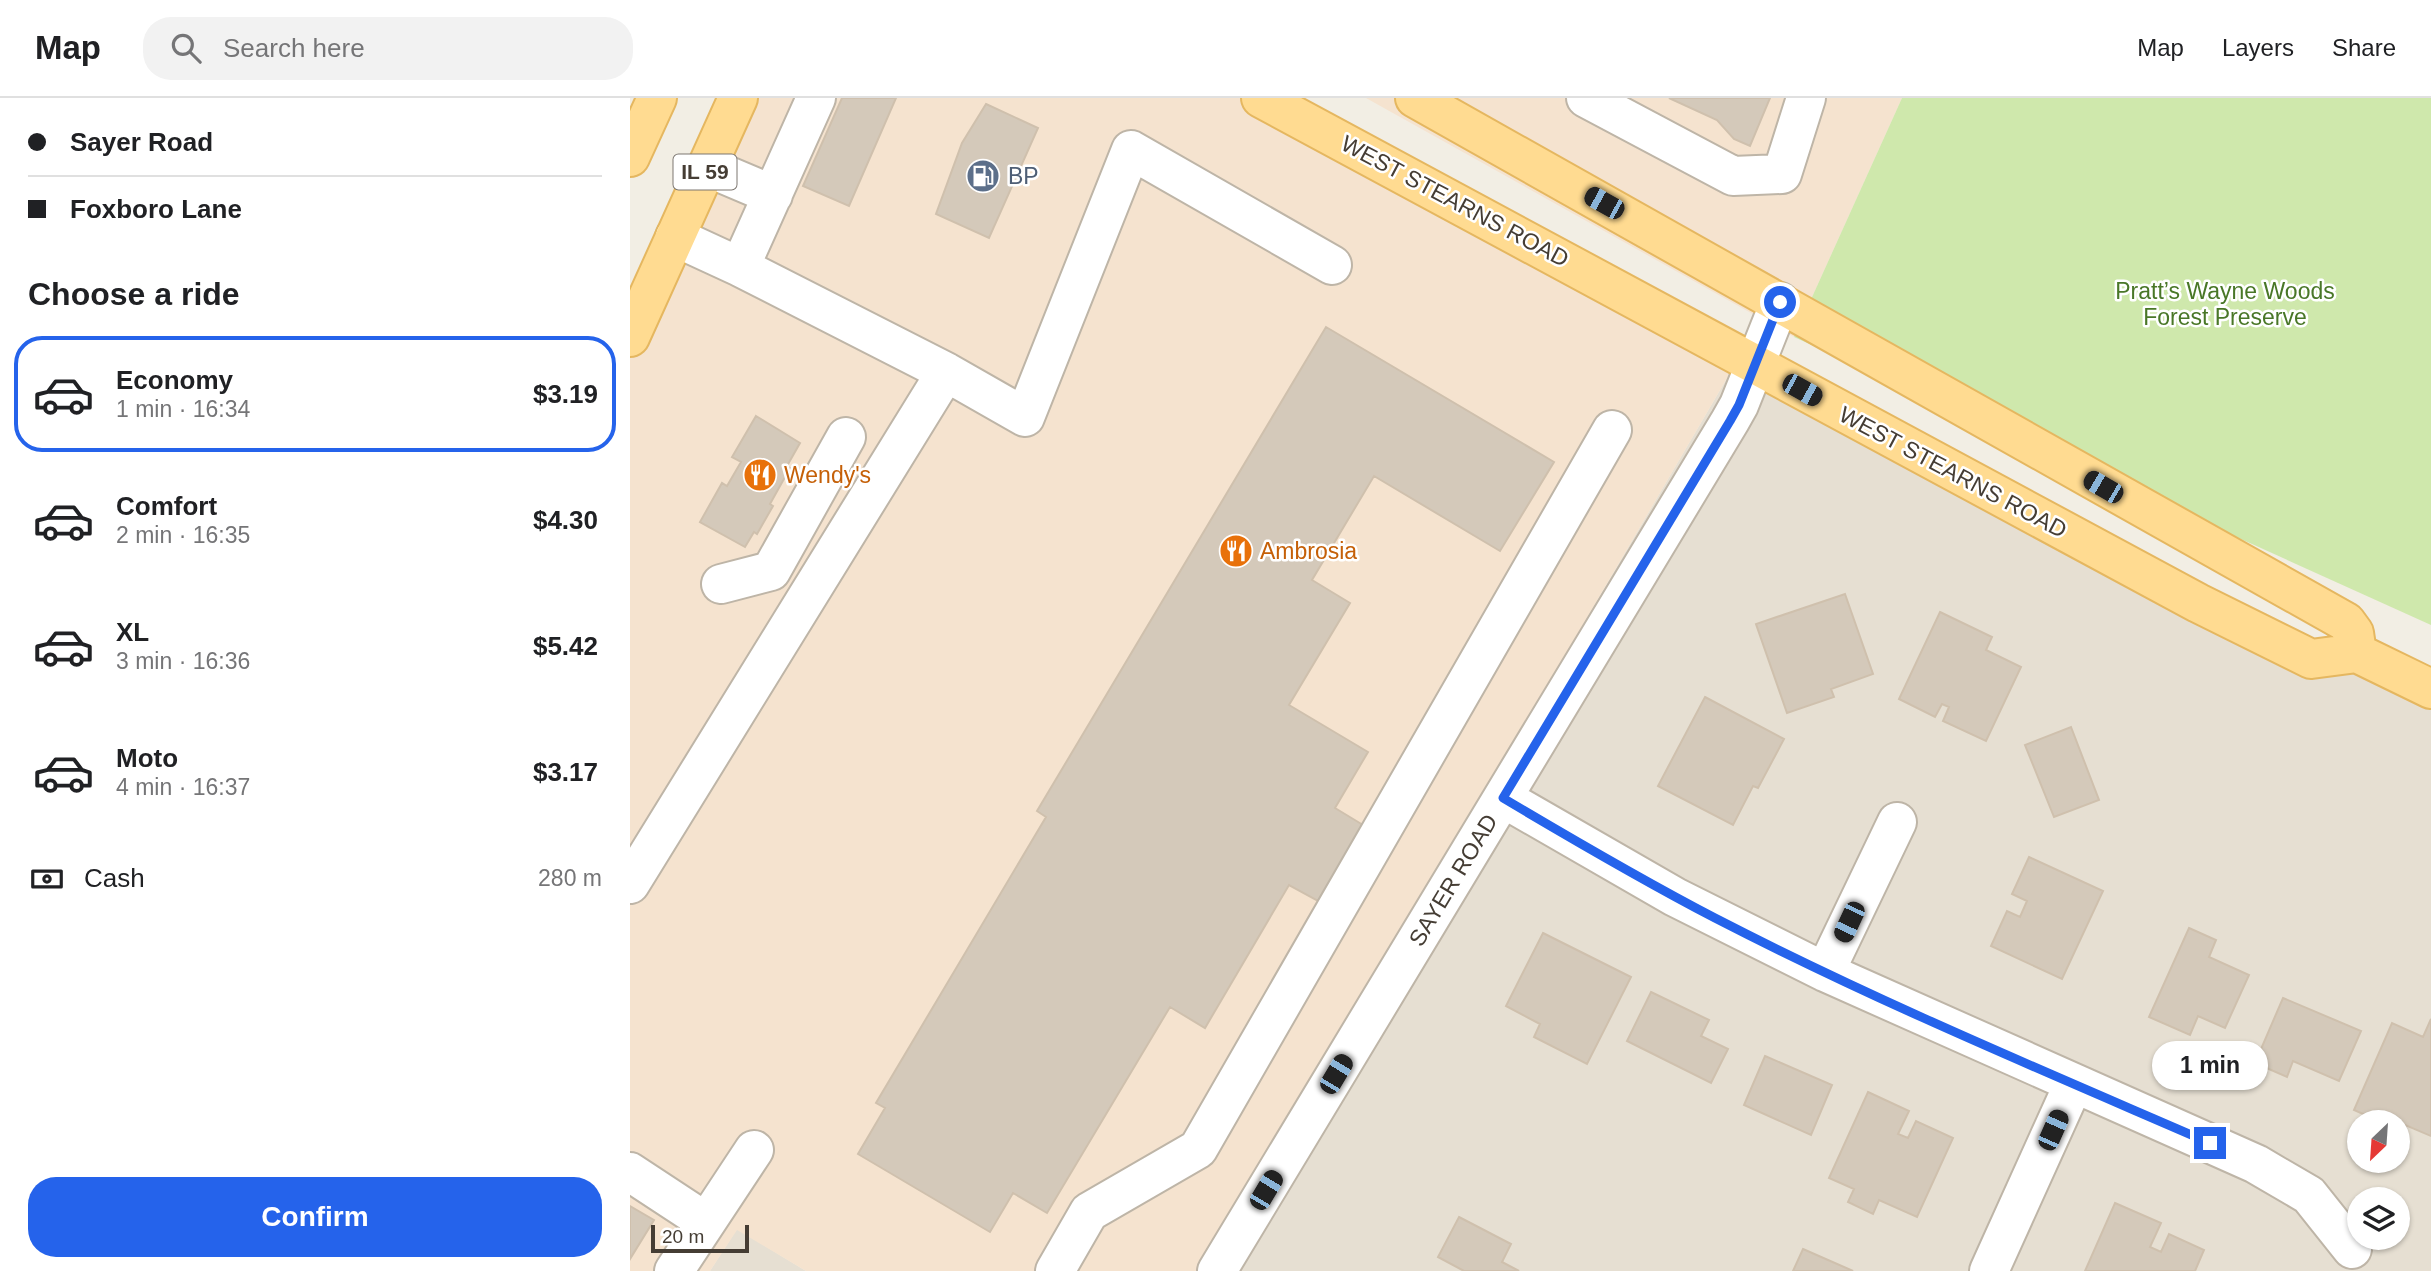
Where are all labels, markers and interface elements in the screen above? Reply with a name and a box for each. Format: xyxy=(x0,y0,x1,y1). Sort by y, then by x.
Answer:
search box xyxy=(143,17,633,80)
text: Map xyxy=(35,29,101,66)
icon: search xyxy=(167,29,205,67)
text: Search here xyxy=(223,33,365,63)
text: Map xyxy=(2137,34,2184,61)
text: Layers xyxy=(2222,34,2294,61)
text: Share xyxy=(2332,34,2396,61)
text: Sayer Road xyxy=(70,127,213,157)
street label: WEST STEARNS ROAD xyxy=(1337,130,1573,272)
road number: IL 59 xyxy=(673,154,736,190)
fuel station icon: BP xyxy=(964,157,1002,195)
place label: BP xyxy=(1008,163,1039,189)
car xyxy=(1581,184,1628,222)
text: Foxboro Lane xyxy=(70,194,242,224)
text: Choose a ride xyxy=(28,276,240,312)
park label: Pratt’s Wayne Woods Forest Preserve xyxy=(2115,278,2335,330)
route start xyxy=(1764,286,1796,318)
icon: car xyxy=(32,363,95,426)
text: Economy xyxy=(116,365,233,395)
car xyxy=(1779,371,1826,409)
text: $3.19 xyxy=(533,379,598,409)
text: 1 min · 16:34 xyxy=(116,396,250,422)
street label: WEST STEARNS ROAD xyxy=(1835,401,2071,543)
restaurant icon: Wendy's xyxy=(741,456,779,494)
place label: Wendy's xyxy=(784,462,871,488)
car xyxy=(2080,467,2127,507)
icon: car xyxy=(32,489,95,552)
text: Comfort xyxy=(116,491,217,521)
text: $4.30 xyxy=(533,505,598,535)
text: 2 min · 16:35 xyxy=(116,522,250,548)
restaurant icon: Ambrosia xyxy=(1217,532,1255,570)
place label: Ambrosia xyxy=(1260,538,1357,564)
icon: car xyxy=(32,615,95,678)
text: XL xyxy=(116,617,149,647)
text: $5.42 xyxy=(533,631,598,661)
text: 3 min · 16:36 xyxy=(116,648,250,674)
icon: car xyxy=(32,741,95,804)
text: Moto xyxy=(116,743,178,773)
text: $3.17 xyxy=(533,757,598,787)
text: 4 min · 16:37 xyxy=(116,774,250,800)
street label: SAYER ROAD xyxy=(1403,809,1503,951)
icon: cash xyxy=(28,860,66,898)
text: Cash xyxy=(84,863,145,893)
text: 280 m xyxy=(538,865,602,891)
car xyxy=(1831,899,1868,945)
callout: 1 min xyxy=(2152,1042,2268,1090)
car xyxy=(1317,1051,1356,1097)
text: 1 min xyxy=(2180,1052,2240,1078)
car xyxy=(2035,1107,2072,1153)
north arrow xyxy=(2347,1110,2410,1172)
map controls xyxy=(2347,1110,2410,1250)
route end xyxy=(2194,1127,2226,1159)
car xyxy=(1247,1167,1286,1213)
button: Confirm xyxy=(28,1177,602,1257)
button: layers xyxy=(2347,1187,2410,1250)
scale bar xyxy=(651,1222,749,1254)
text: 20 m xyxy=(662,1226,704,1247)

